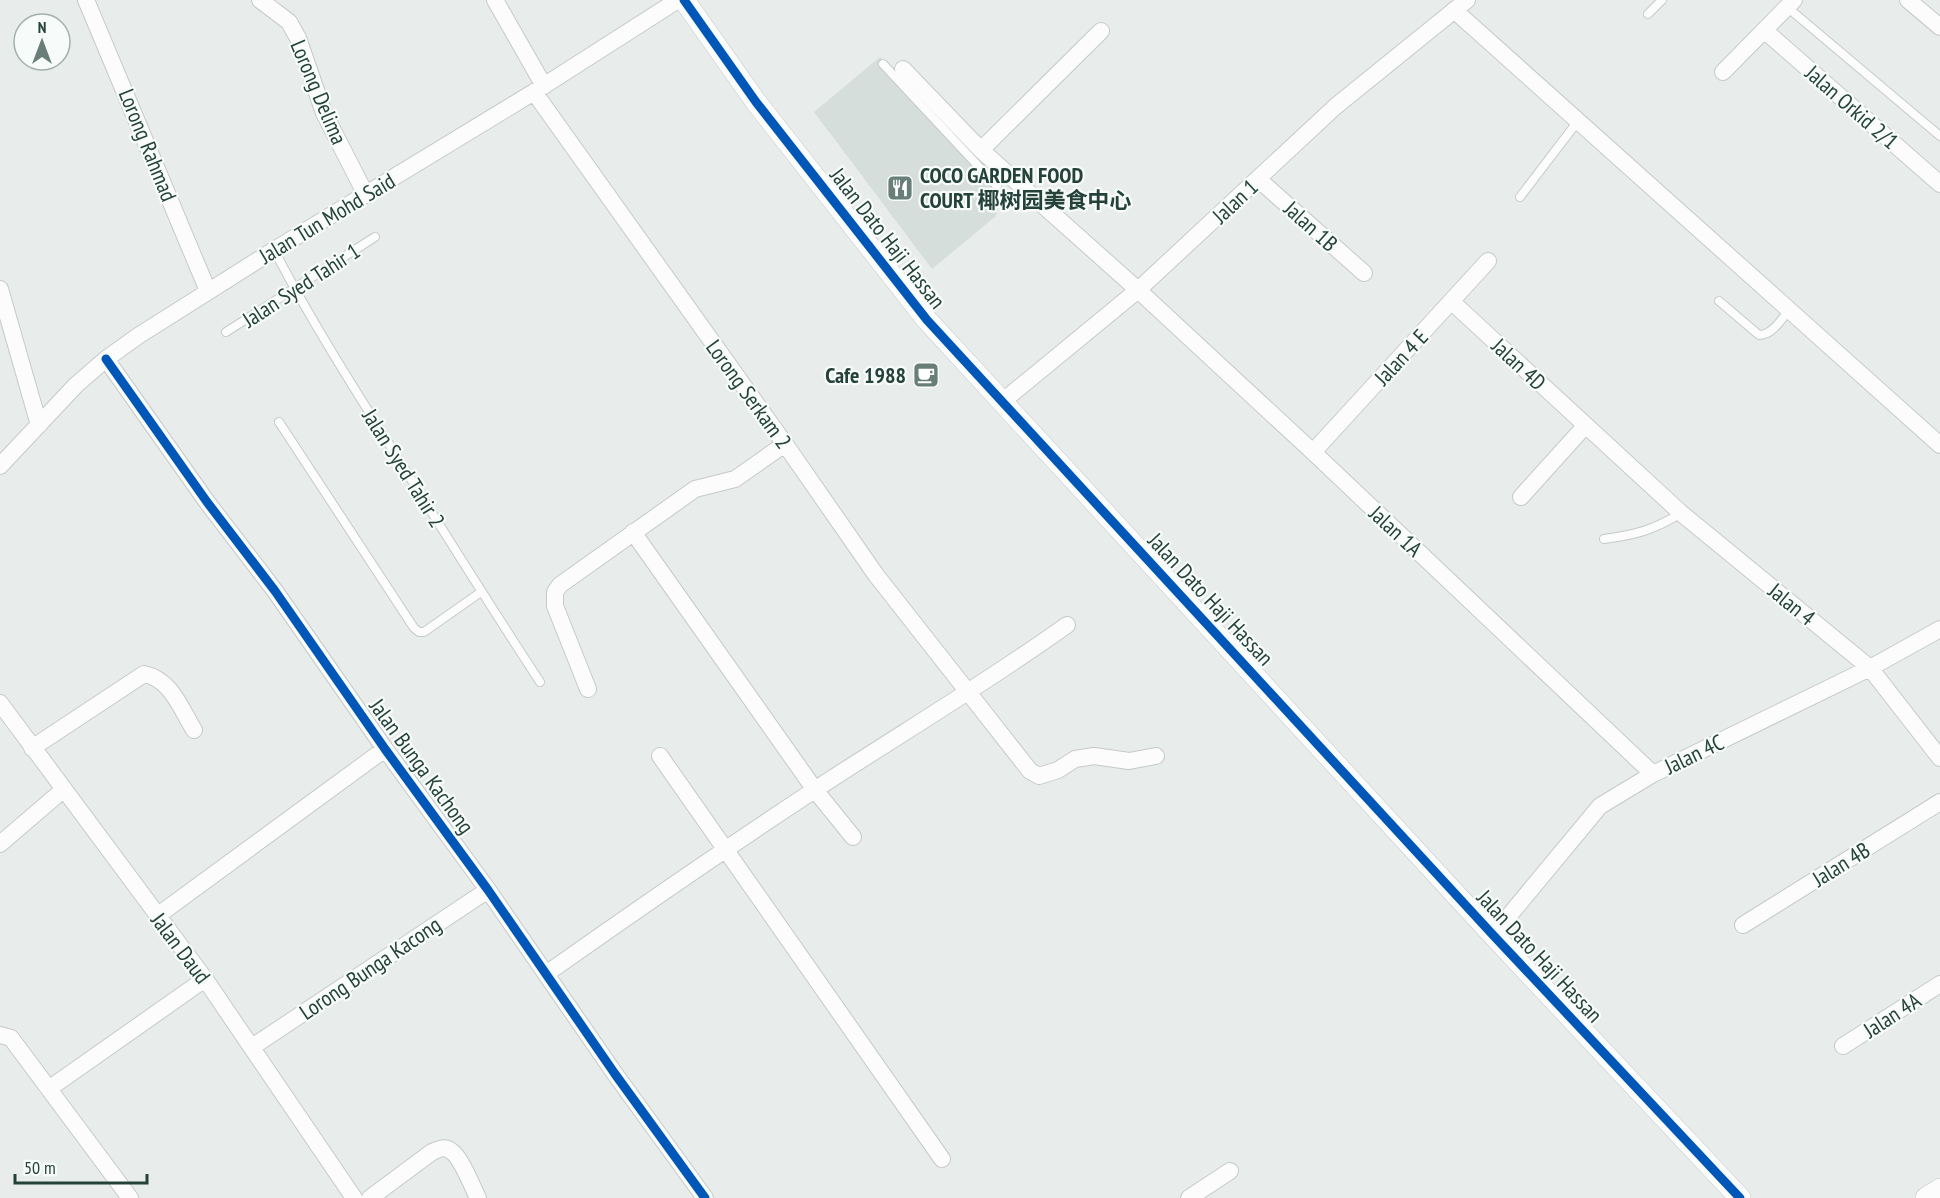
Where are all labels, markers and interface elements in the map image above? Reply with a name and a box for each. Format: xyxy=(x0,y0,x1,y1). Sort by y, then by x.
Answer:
north arrow xyxy=(12,12,72,72)
text: N xyxy=(38,17,46,37)
street label: Lorong Delima xyxy=(284,36,354,148)
street label: Jalan Orkid 2/1 xyxy=(1799,58,1904,155)
street label: Lorong Rahmad xyxy=(113,85,183,205)
street label: Jalan Dato Haji Hassan xyxy=(824,161,952,314)
place label: COCO GARDEN FOOD COURT 椰树园美食中心 xyxy=(920,161,1131,214)
street label: Jalan Tun Mohd Said xyxy=(253,166,400,270)
restaurant icon: COCO GARDEN FOOD COURT 椰树园美食中心 xyxy=(885,173,915,203)
street label: Jalan 1 xyxy=(1206,173,1264,230)
street label: Jalan 1B xyxy=(1278,194,1344,257)
street label: Jalan Syed Tahir 1 xyxy=(236,237,365,334)
street label: Jalan 4 E xyxy=(1367,323,1434,392)
street label: Jalan 4D xyxy=(1485,331,1552,396)
street label: Lorong Serkam 2 xyxy=(700,334,798,454)
cafe icon: Cafe 1988 xyxy=(911,360,941,390)
place label: Cafe 1988 xyxy=(825,361,906,389)
street label: Jalan Syed Tahir 2 xyxy=(356,403,452,532)
street label: Jalan 1A xyxy=(1363,499,1429,563)
street label: Jalan Dato Haji Hassan xyxy=(1142,526,1280,671)
street label: Jalan 4 xyxy=(1762,576,1821,631)
street label: Jalan Bunga Kachong xyxy=(363,692,480,839)
street label: Jalan 4C xyxy=(1659,728,1728,781)
street label: Jalan 4B xyxy=(1806,836,1875,893)
street label: Jalan Dato Haji Hassan xyxy=(1471,883,1609,1028)
street label: Jalan Daud xyxy=(145,906,217,989)
street label: Lorong Bunga Kacong xyxy=(294,910,446,1026)
street label: Jalan 4A xyxy=(1857,986,1926,1044)
scale bar xyxy=(15,1147,147,1185)
text: 50 m xyxy=(24,1156,56,1179)

